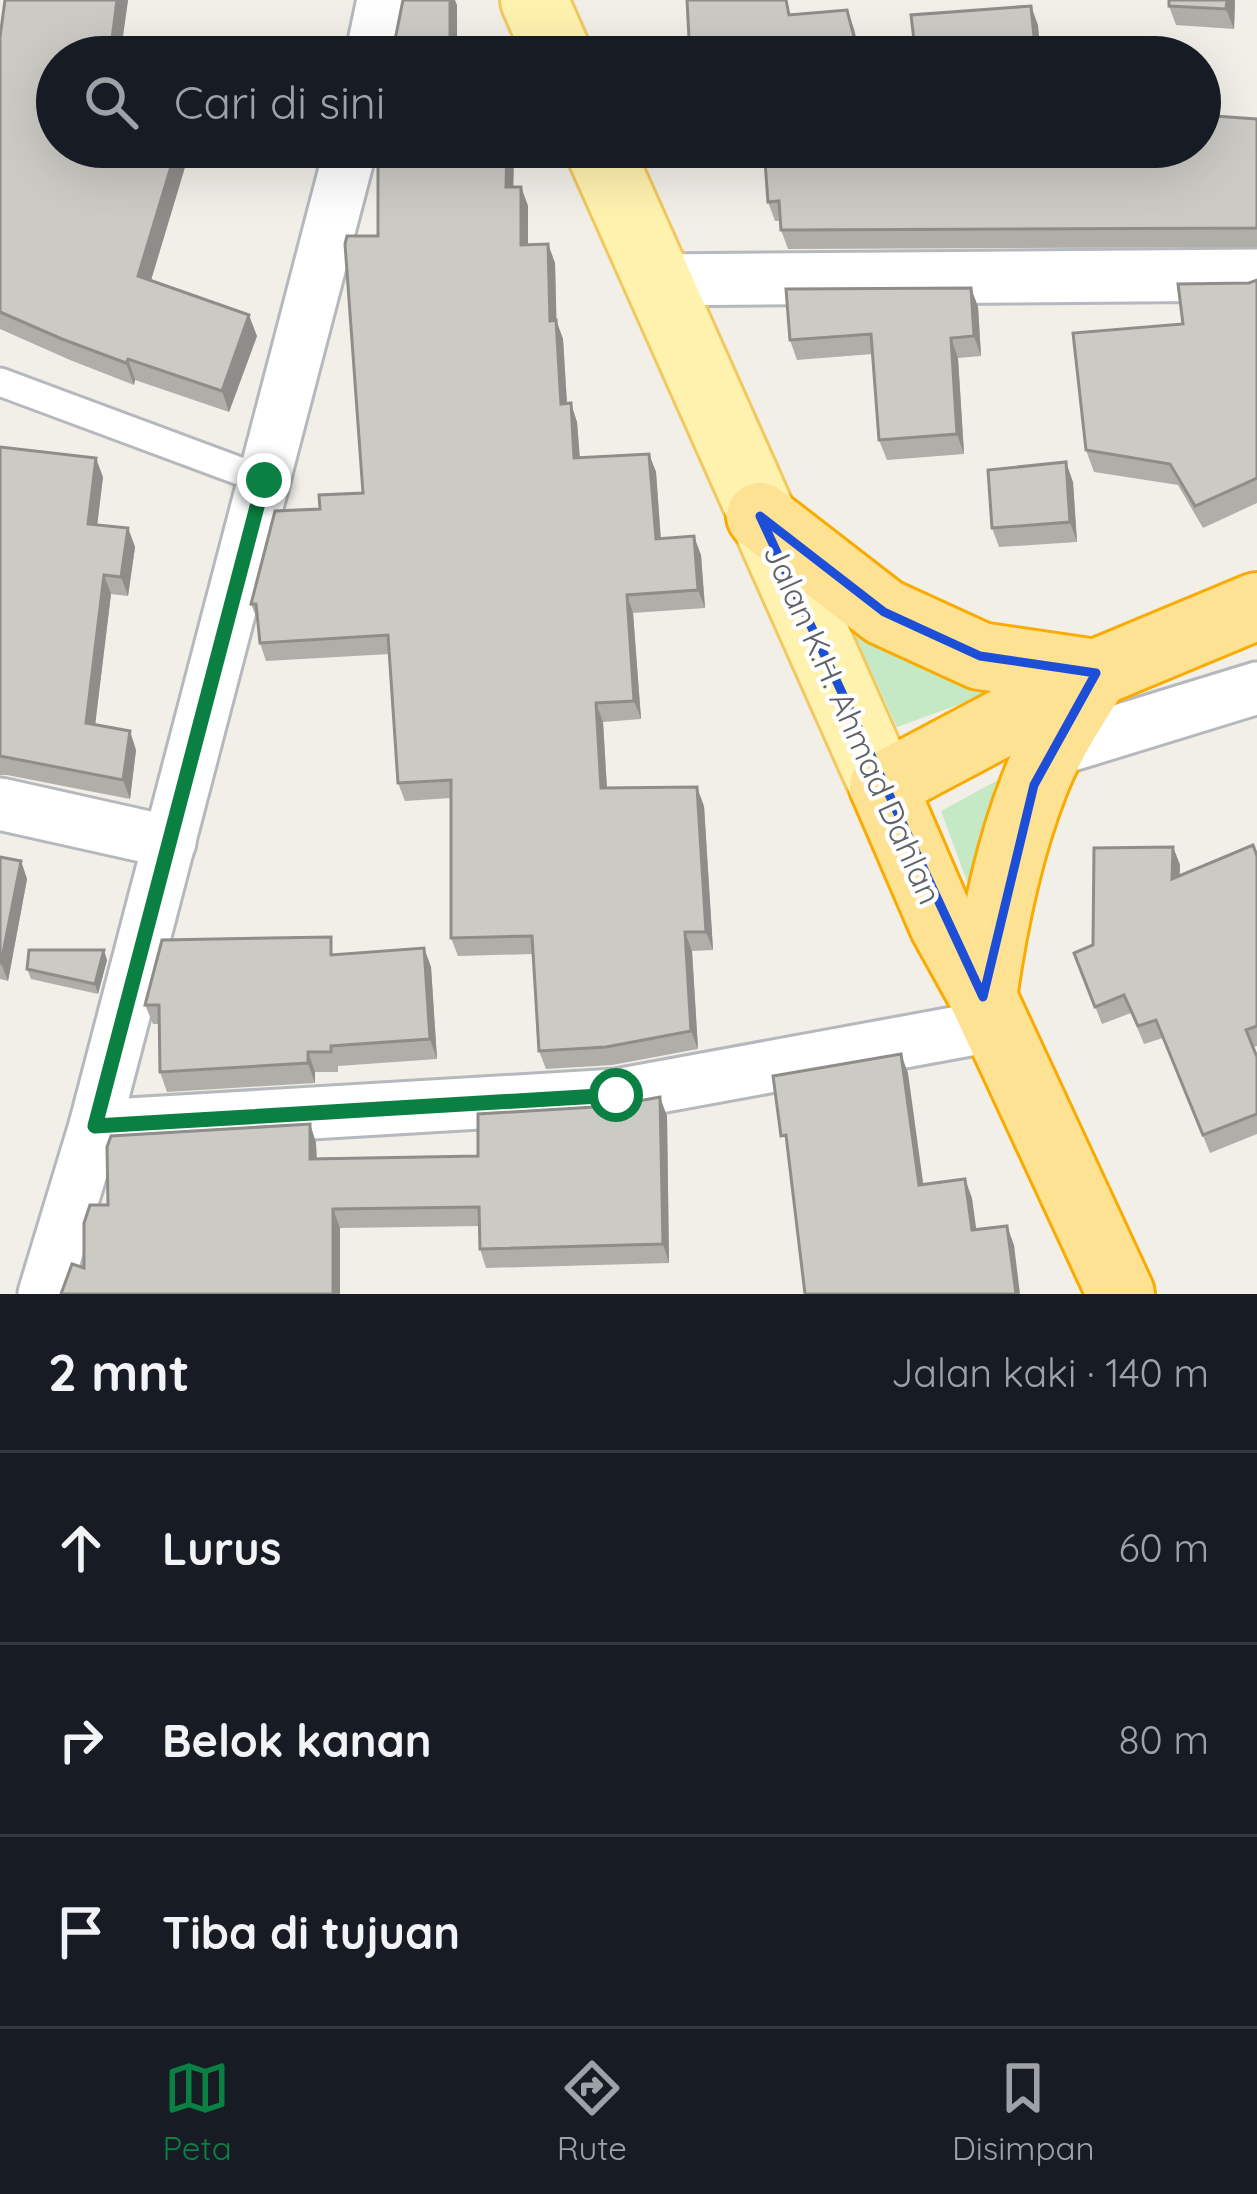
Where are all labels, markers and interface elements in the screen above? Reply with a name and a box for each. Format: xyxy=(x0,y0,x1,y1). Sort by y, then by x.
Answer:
search box xyxy=(36,36,1221,168)
icon: search xyxy=(78,69,144,135)
text: Cari di sini xyxy=(174,74,385,130)
route end xyxy=(237,453,291,507)
street label: Jalan K.H. Ahmad Dahlan xyxy=(755,537,951,910)
route start xyxy=(589,1068,643,1122)
text: 2 mnt xyxy=(48,1340,190,1404)
text: Jalan kaki · 140 m xyxy=(891,1348,1209,1397)
icon: ahead xyxy=(48,1515,114,1581)
text: Lurus xyxy=(162,1520,281,1576)
text: 60 m xyxy=(1119,1523,1209,1572)
icon: right xyxy=(48,1707,114,1773)
text: Belok kanan xyxy=(162,1712,432,1768)
text: 80 m xyxy=(1119,1715,1209,1764)
icon: arrive xyxy=(48,1899,114,1965)
text: Tiba di tujuan xyxy=(162,1904,460,1960)
tab: Peta xyxy=(163,2055,232,2168)
tab: Rute xyxy=(557,2055,627,2168)
tab: Disimpan xyxy=(952,2055,1094,2168)

